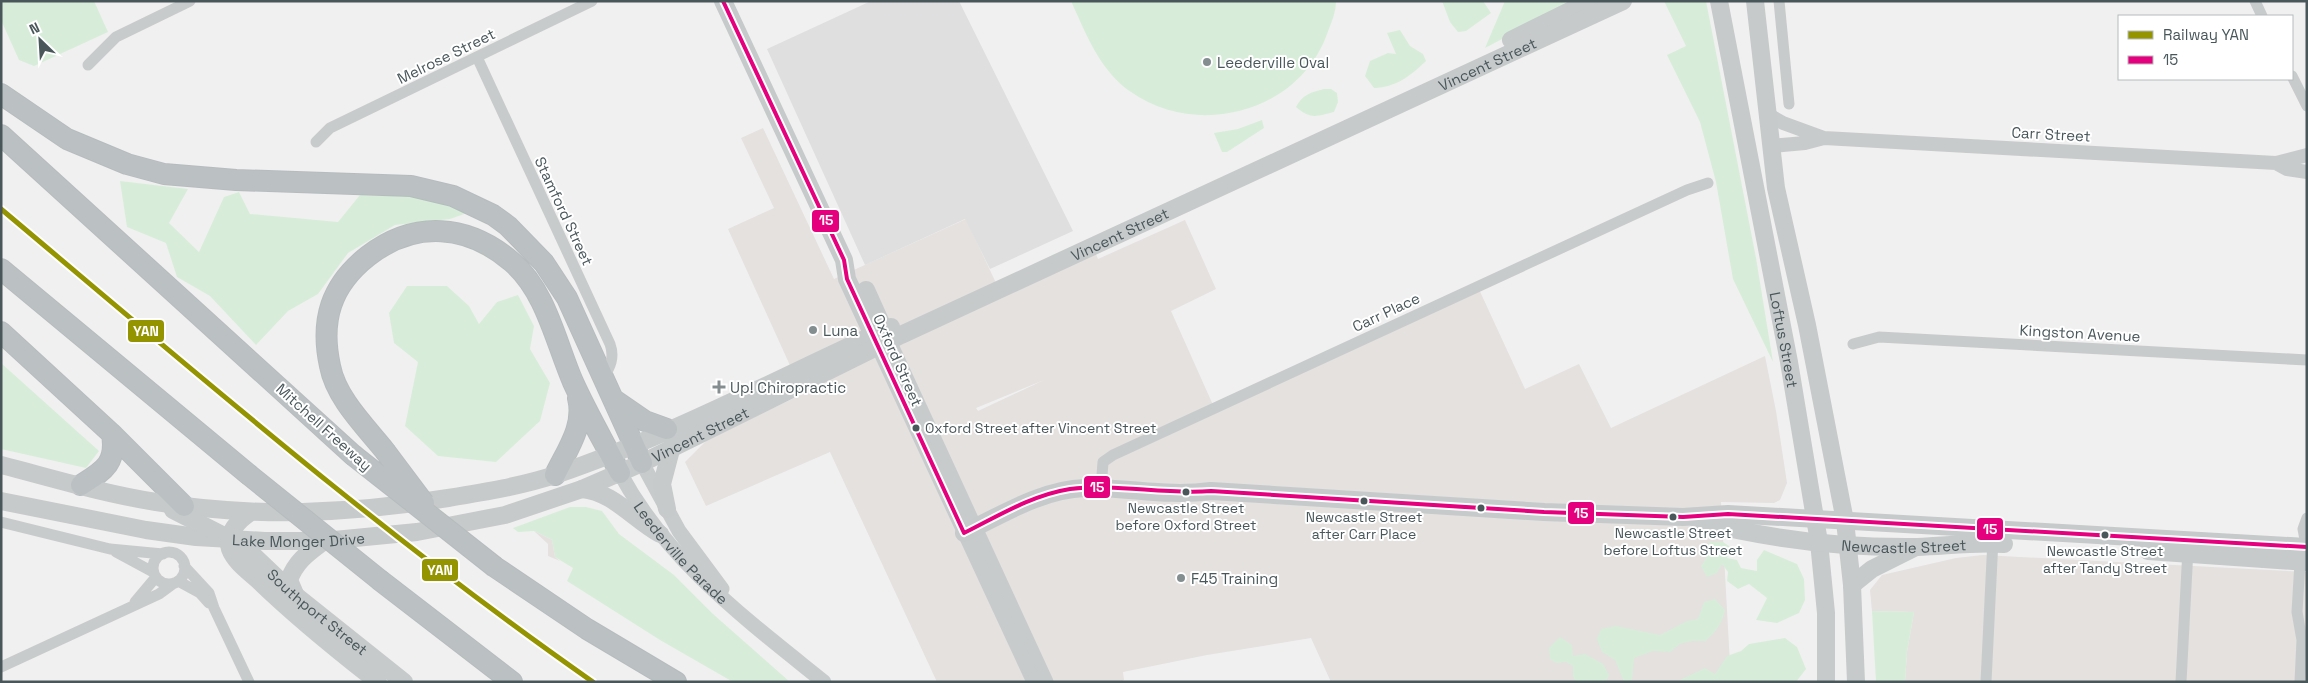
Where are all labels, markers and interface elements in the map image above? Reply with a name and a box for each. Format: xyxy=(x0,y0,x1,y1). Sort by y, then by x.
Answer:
north arrow xyxy=(15,15,65,65)
legend xyxy=(2118,15,2293,80)
text: N xyxy=(26,18,43,38)
street label: Melrose Street xyxy=(394,24,498,88)
text: Railway YAN xyxy=(2163,25,2249,44)
street label: Vincent Street xyxy=(1435,33,1539,95)
text: 15 xyxy=(2163,50,2178,69)
place label: Leederville Oval xyxy=(1217,53,1329,72)
marker: Leederville Oval xyxy=(1201,56,1213,68)
street label: Carr Street xyxy=(2011,122,2091,146)
street label: Stamford Street xyxy=(531,154,598,268)
street label: Vincent Street xyxy=(1068,203,1172,265)
line badge: 15 xyxy=(811,209,840,233)
text: 15 xyxy=(819,211,833,229)
street label: Carr Place xyxy=(1349,288,1423,336)
street label: Loftus Street xyxy=(1766,290,1803,389)
street label: Oxford Street xyxy=(869,311,927,409)
line badge: YAN xyxy=(127,319,165,343)
street label: Kingston Avenue xyxy=(2019,320,2141,346)
place label: Luna xyxy=(823,321,859,340)
text: YAN xyxy=(133,322,159,340)
marker: Luna xyxy=(807,324,819,336)
place label: Up! Chiropractic xyxy=(730,378,846,397)
street label: Mitchell Freeway xyxy=(272,379,376,475)
marker: Up! Chiropractic xyxy=(712,380,726,394)
street label: Vincent Street xyxy=(648,402,752,466)
place label: Oxford Street after Vincent Street xyxy=(925,419,1156,437)
marker: Oxford Street after Vincent Street xyxy=(911,423,921,433)
line badge: 15 xyxy=(1083,475,1111,499)
text: 15 xyxy=(1090,478,1104,496)
marker: Newcastle Street before Oxford Street xyxy=(1181,487,1191,497)
marker: Newcastle Street after Carr Place xyxy=(1359,496,1369,506)
street label: Leederville Parade xyxy=(630,498,732,608)
place label: Newcastle Street before Oxford Street xyxy=(1115,499,1257,534)
line badge: 15 xyxy=(1567,501,1595,525)
unlabelled marker xyxy=(1476,503,1486,513)
text: 15 xyxy=(1574,504,1588,522)
place label: Newcastle Street after Carr Place xyxy=(1306,508,1422,543)
marker: Newcastle Street before Loftus Street xyxy=(1668,512,1678,522)
line badge: 15 xyxy=(1976,517,2004,541)
text: 15 xyxy=(1983,520,1997,538)
place label: Newcastle Street before Loftus Street xyxy=(1603,524,1743,559)
street label: Lake Monger Drive xyxy=(232,528,366,551)
marker: Newcastle Street after Tandy Street xyxy=(2100,530,2110,540)
street label: Newcastle Street xyxy=(1841,535,1967,557)
place label: Newcastle Street after Tandy Street xyxy=(2043,542,2167,577)
line badge: YAN xyxy=(421,558,459,582)
text: YAN xyxy=(427,561,453,579)
street label: Southport Street xyxy=(263,564,372,659)
place label: F45 Training xyxy=(1191,569,1278,588)
marker: F45 Training xyxy=(1175,572,1187,584)

